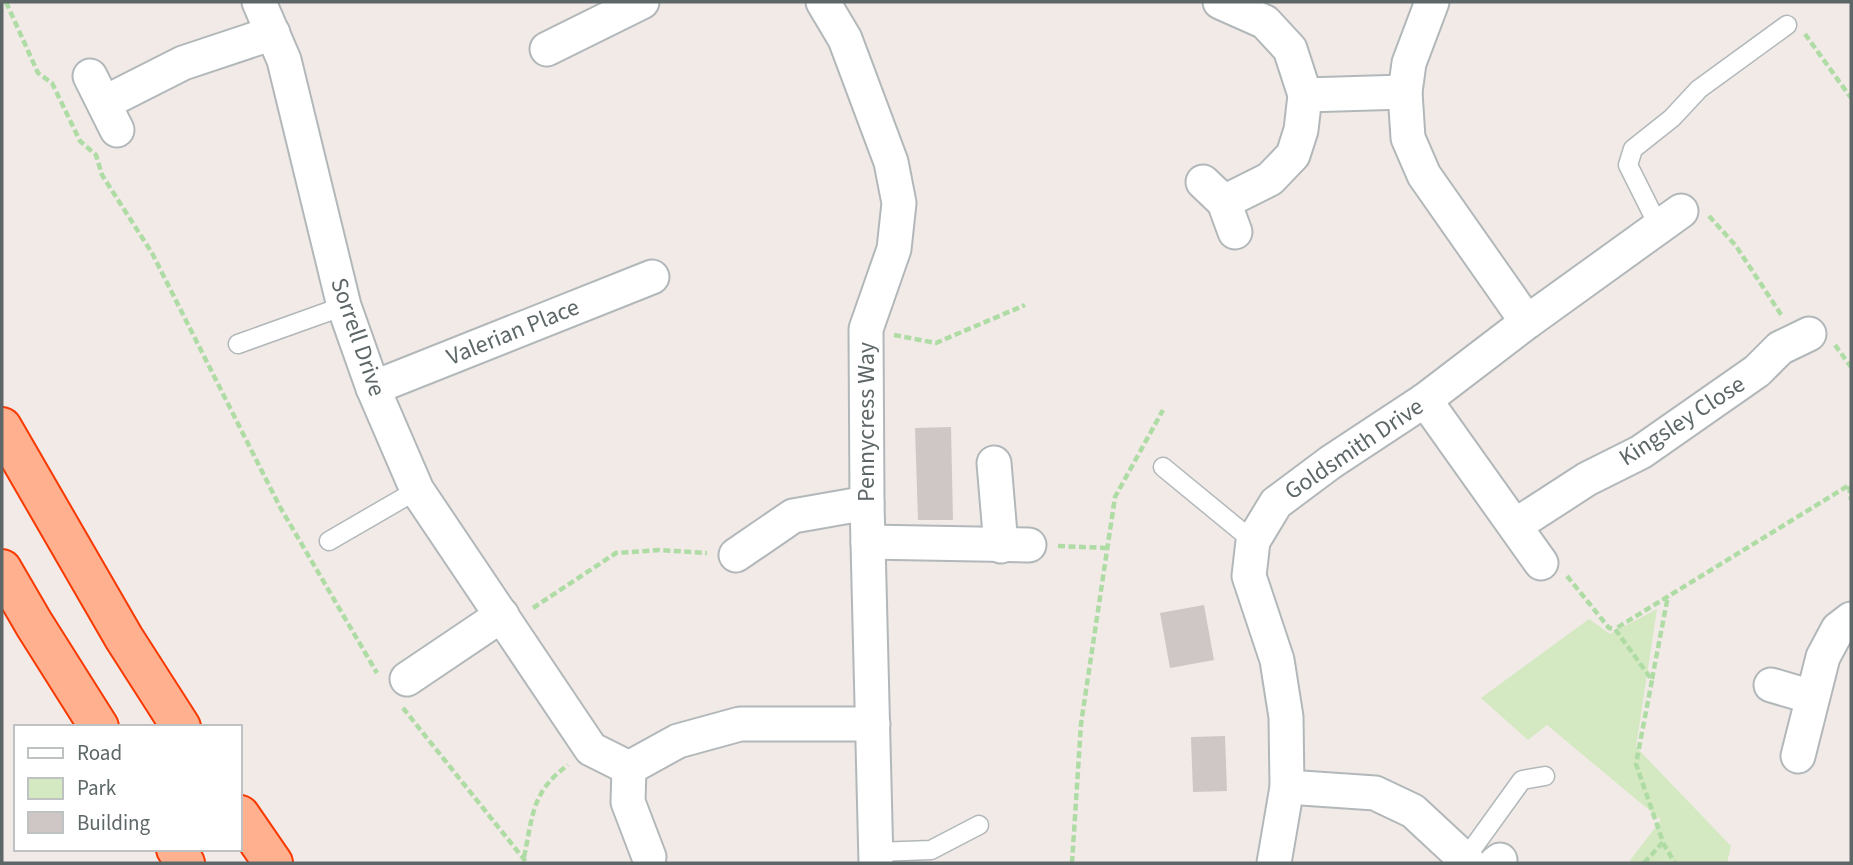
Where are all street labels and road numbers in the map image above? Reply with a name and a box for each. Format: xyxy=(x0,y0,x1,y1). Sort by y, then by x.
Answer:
street label: Sorrell Drive xyxy=(321,273,395,401)
street label: Valerian Place xyxy=(441,289,585,375)
street label: Pennycress Way xyxy=(849,342,884,502)
street label: Kingsley Close xyxy=(1612,367,1752,475)
street label: Goldsmith Drive xyxy=(1277,389,1431,509)

